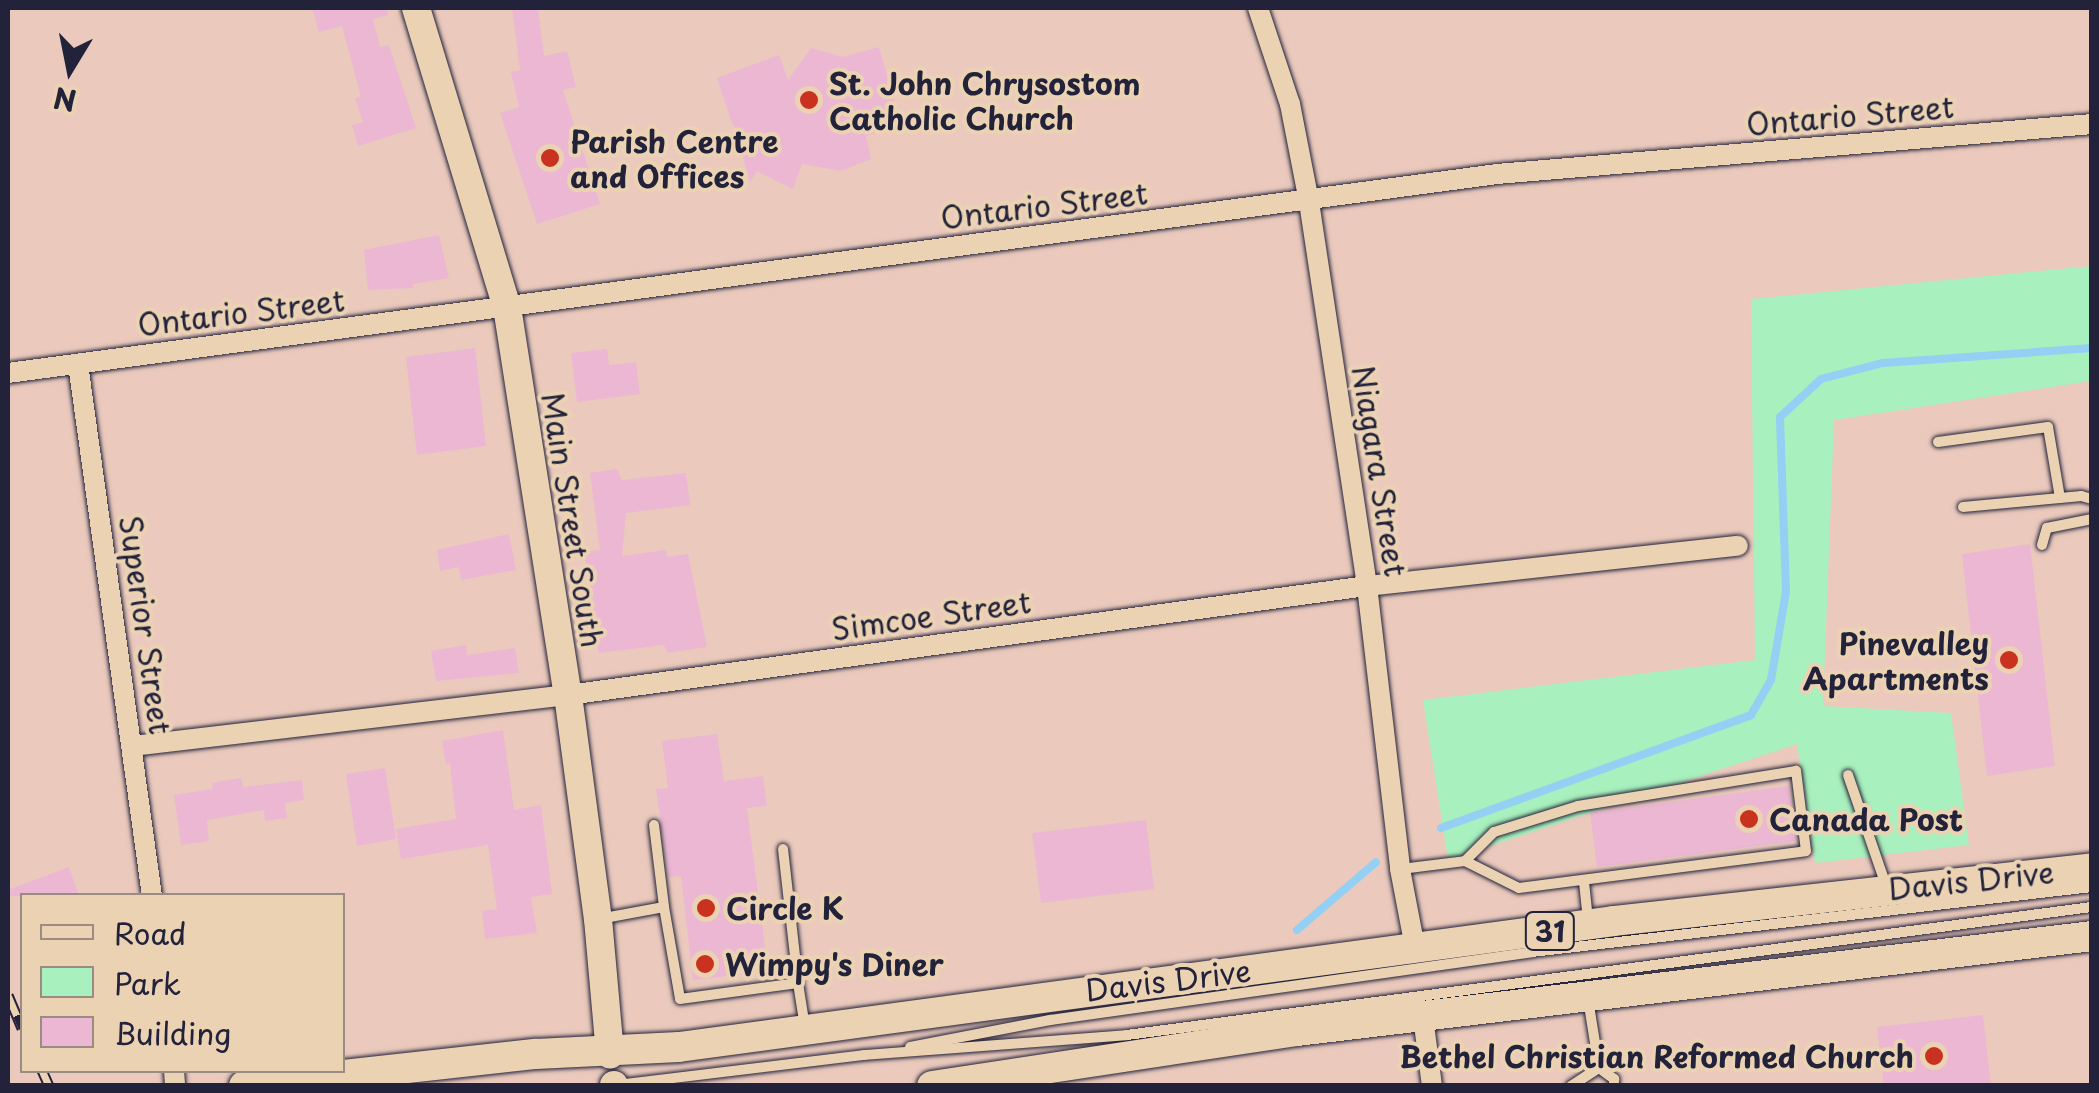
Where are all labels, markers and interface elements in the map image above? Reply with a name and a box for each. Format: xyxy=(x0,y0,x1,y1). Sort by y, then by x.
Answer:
north arrow xyxy=(20,20,120,120)
place label: St. John Chrysostom Catholic Church xyxy=(829,65,1141,136)
text: N xyxy=(50,77,79,123)
street label: Ontario Street xyxy=(1744,88,1956,142)
marker: St. John Chrysostom Catholic Church xyxy=(798,89,820,111)
place label: Parish Centre and Offices xyxy=(570,123,779,194)
marker: Parish Centre and Offices xyxy=(539,147,561,169)
street label: Ontario Street xyxy=(938,174,1150,236)
street label: Ontario Street xyxy=(135,281,347,343)
street label: Niagara Street xyxy=(1345,362,1415,580)
street label: Main Street South xyxy=(535,387,611,653)
street label: Superior Street xyxy=(113,513,179,737)
street label: Simcoe Street xyxy=(829,583,1033,647)
place label: Pinevalley Apartments xyxy=(1803,625,1989,696)
marker: Pinevalley Apartments xyxy=(1998,649,2020,671)
place label: Canada Post xyxy=(1769,801,1964,837)
marker: Canada Post xyxy=(1738,808,1760,830)
street label: Davis Drive xyxy=(1887,853,2055,907)
place label: Circle K xyxy=(726,890,846,926)
legend xyxy=(20,893,345,1073)
marker: Circle K xyxy=(695,897,717,919)
road number: 31 xyxy=(1522,908,1578,954)
text: Road xyxy=(114,910,187,955)
place label: Wimpy's Diner xyxy=(725,946,946,982)
street label: Davis Drive xyxy=(1084,952,1252,1008)
marker: Wimpy's Diner xyxy=(694,953,716,975)
text: Park xyxy=(114,960,181,1005)
text: Building xyxy=(114,1010,231,1055)
place label: Bethel Christian Reformed Church xyxy=(1395,1038,1914,1074)
marker: Bethel Christian Reformed Church xyxy=(1923,1045,1945,1067)

